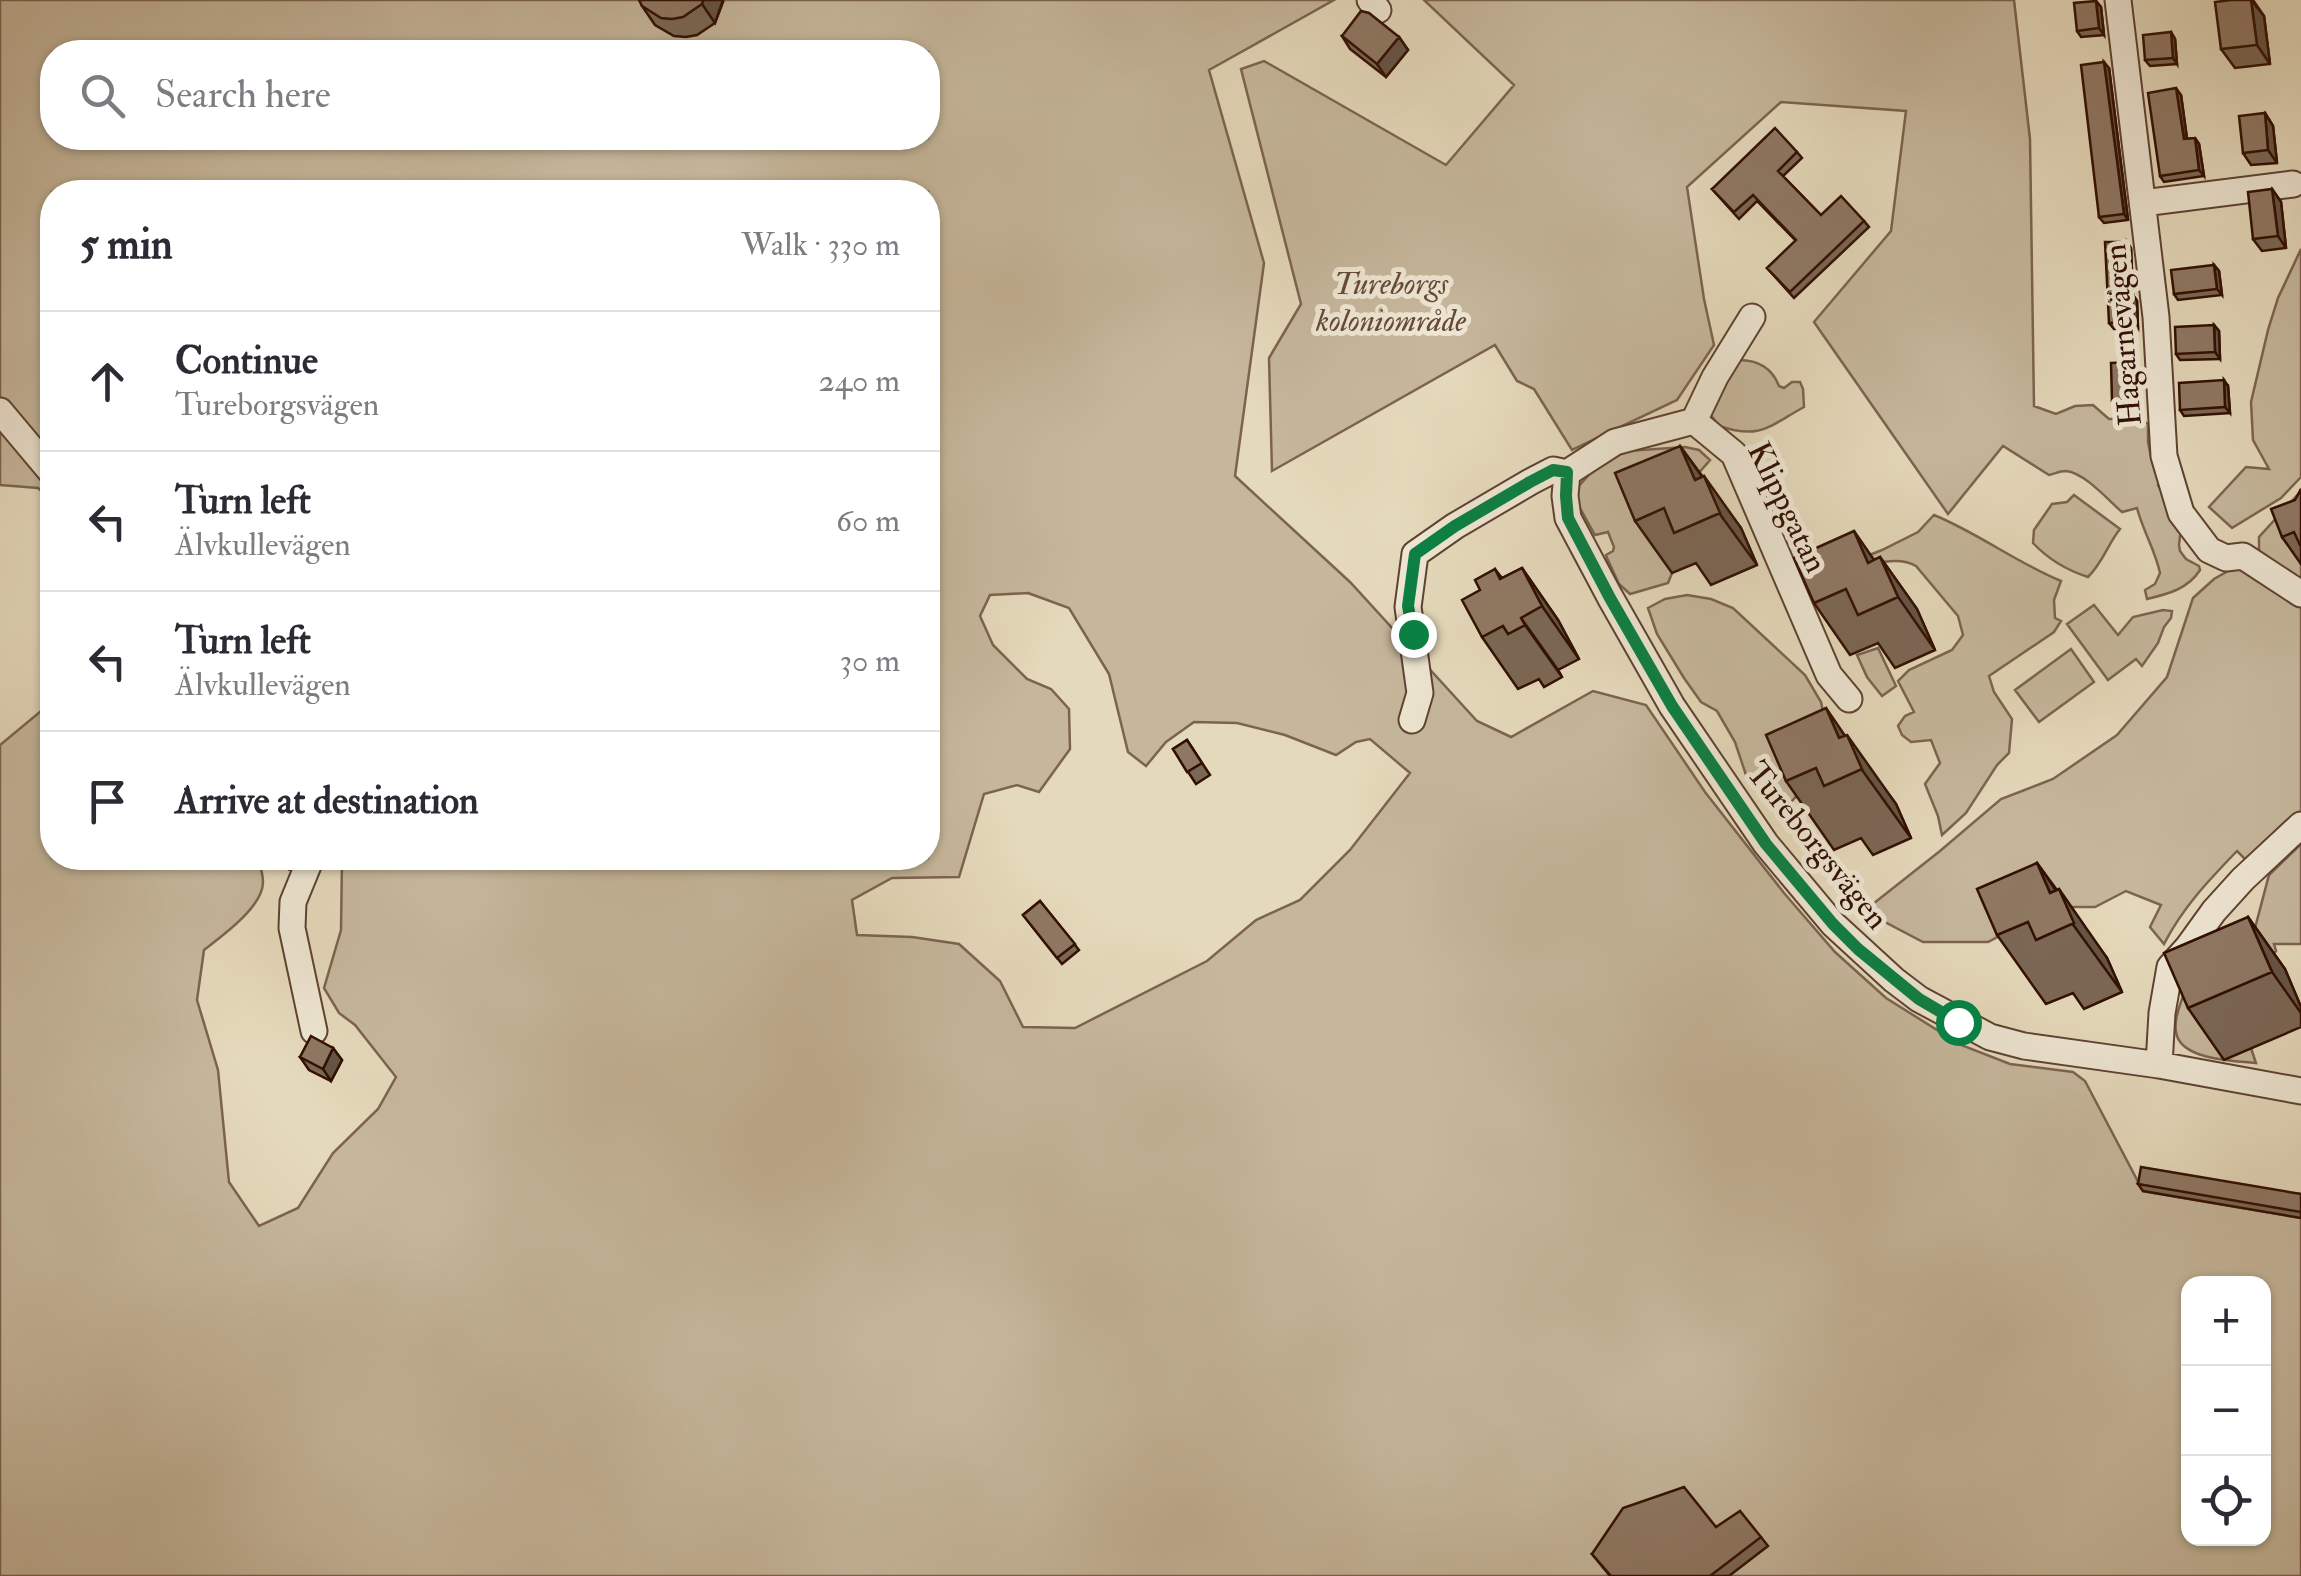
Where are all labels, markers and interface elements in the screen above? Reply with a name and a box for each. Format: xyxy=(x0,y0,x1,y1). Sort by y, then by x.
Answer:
search box xyxy=(40,40,940,150)
icon: search xyxy=(75,68,130,123)
text: Search here xyxy=(155,71,331,119)
text: 5 min xyxy=(80,219,173,271)
text: Walk · 330 m xyxy=(741,225,900,265)
street label: Hagarnevägen xyxy=(2095,242,2151,428)
park label: Tureborgs koloniområde xyxy=(1315,264,1466,341)
text: Continue xyxy=(175,337,318,385)
icon: ahead xyxy=(80,354,135,409)
text: 240 m xyxy=(819,361,900,401)
text: Tureborgsvägen xyxy=(175,385,379,425)
street label: Klippgatan xyxy=(1738,436,1836,579)
text: Turn left xyxy=(175,477,311,525)
icon: left xyxy=(80,494,135,549)
text: 60 m xyxy=(836,501,900,541)
text: Älvkullevägen xyxy=(175,525,351,565)
route end xyxy=(1391,612,1437,658)
text: Turn left xyxy=(175,617,311,665)
icon: left xyxy=(80,634,135,689)
text: 30 m xyxy=(840,641,900,681)
text: Älvkullevägen xyxy=(175,665,351,705)
street label: Tureborgsvägen xyxy=(1737,754,1897,938)
icon: arrive xyxy=(80,774,135,829)
text: Arrive at destination xyxy=(175,777,479,825)
route start xyxy=(1936,1000,1982,1046)
map controls xyxy=(2181,1276,2271,1546)
button: + xyxy=(2181,1276,2271,1366)
button: − xyxy=(2181,1366,2271,1456)
button: locate xyxy=(2181,1456,2271,1546)

